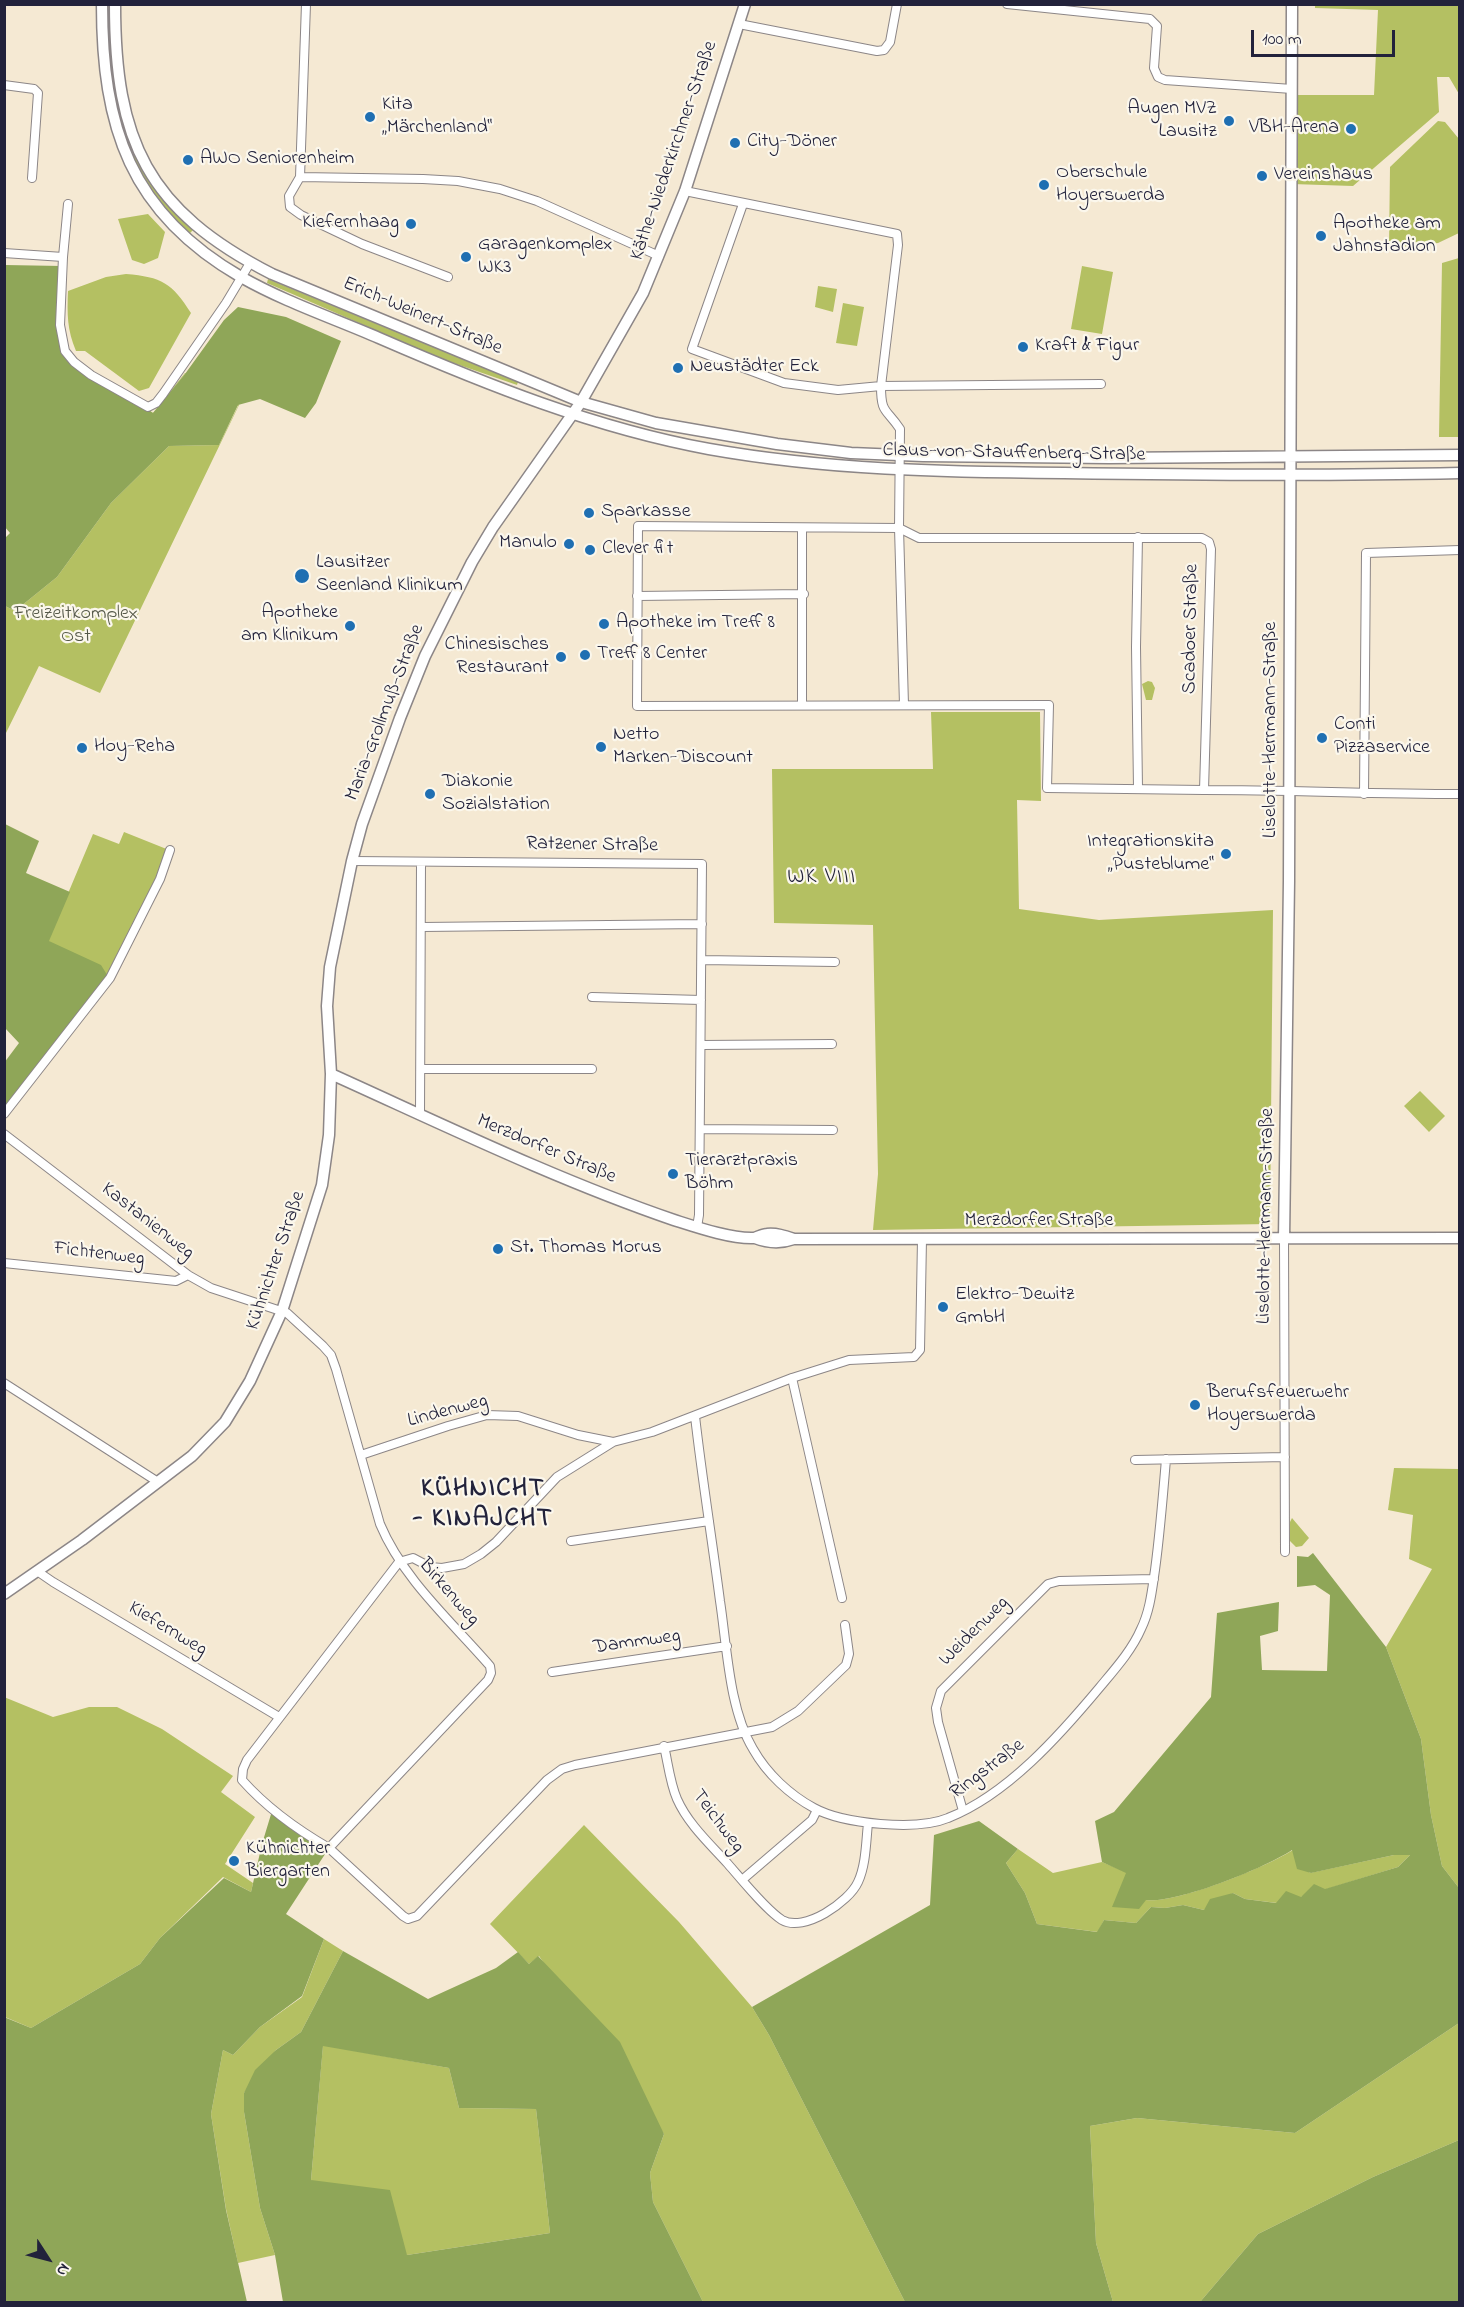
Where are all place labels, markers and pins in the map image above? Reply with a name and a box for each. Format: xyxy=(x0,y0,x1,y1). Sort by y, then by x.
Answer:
place label: Kita „Märchenland“ xyxy=(382,94,492,141)
place label: Augen MVZ Lausitz xyxy=(1128,98,1217,145)
marker: Kita „Märchenland“ xyxy=(363,110,377,124)
marker: Augen MVZ Lausitz xyxy=(1222,114,1236,128)
place label: VBH-Arena xyxy=(1249,117,1339,141)
marker: VBH-Arena xyxy=(1344,122,1358,136)
place label: City-Döner xyxy=(747,131,837,155)
marker: City-Döner xyxy=(728,136,742,150)
place label: AWO Seniorenheim xyxy=(200,148,354,172)
marker: AWO Seniorenheim xyxy=(181,153,195,167)
place label: Oberschule Hoyerswerda xyxy=(1056,162,1165,209)
place label: Vereinshaus xyxy=(1274,164,1373,188)
marker: Vereinshaus xyxy=(1255,169,1269,183)
marker: Oberschule Hoyerswerda xyxy=(1037,178,1051,192)
place label: Kiefernhaag xyxy=(302,212,399,236)
place label: Apotheke am Jahnstadion xyxy=(1333,213,1441,260)
marker: Kiefernhaag xyxy=(404,217,418,231)
marker: Apotheke am Jahnstadion xyxy=(1314,229,1328,243)
place label: Garagenkomplex WK3 xyxy=(478,234,612,281)
marker: Garagenkomplex WK3 xyxy=(459,250,473,264)
place label: Kraft & Figur xyxy=(1035,335,1139,359)
marker: Kraft & Figur xyxy=(1016,340,1030,354)
place label: Neustädter Eck xyxy=(690,356,819,380)
marker: Neustädter Eck xyxy=(671,361,685,375)
place label: Sparkasse xyxy=(601,501,691,525)
marker: Sparkasse xyxy=(582,506,596,520)
place label: Manulo xyxy=(499,532,557,556)
marker: Manulo xyxy=(562,537,576,551)
place label: Clever fit xyxy=(602,538,673,562)
marker: Clever fit xyxy=(583,543,597,557)
place label: Lausitzer Seenland Klinikum xyxy=(316,552,463,599)
marker: Lausitzer Seenland Klinikum xyxy=(293,567,311,585)
place label: Apotheke am Klinikum xyxy=(241,602,338,649)
place label: Apotheke im Treff 8 xyxy=(616,612,775,636)
marker: Apotheke im Treff 8 xyxy=(597,617,611,631)
marker: Apotheke am Klinikum xyxy=(343,619,357,633)
place label: Chinesisches Restaurant xyxy=(445,634,549,681)
place label: Treff 8 Center xyxy=(597,643,707,667)
marker: Treff 8 Center xyxy=(578,648,592,662)
marker: Chinesisches Restaurant xyxy=(554,650,568,664)
place label: Conti Pizzaservice xyxy=(1334,714,1430,761)
place label: Netto Marken-Discount xyxy=(613,724,753,771)
marker: Conti Pizzaservice xyxy=(1315,731,1329,745)
place label: Hoy-Reha xyxy=(94,736,175,760)
marker: Netto Marken-Discount xyxy=(594,740,608,754)
marker: Hoy-Reha xyxy=(75,741,89,755)
place label: Diakonie Sozialstation xyxy=(442,771,550,818)
marker: Diakonie Sozialstation xyxy=(423,787,437,801)
place label: Integrationskita „Pusteblume“ xyxy=(1087,831,1214,878)
marker: Integrationskita „Pusteblume“ xyxy=(1219,847,1233,861)
place label: Tierarztpraxis Böhm xyxy=(685,1150,798,1197)
marker: Tierarztpraxis Böhm xyxy=(666,1167,680,1181)
place label: St. Thomas Morus xyxy=(510,1237,662,1261)
marker: St. Thomas Morus xyxy=(491,1242,505,1256)
place label: Elektro-Dewitz GmbH xyxy=(955,1284,1074,1331)
marker: Elektro-Dewitz GmbH xyxy=(936,1300,950,1314)
place label: Berufsfeuerwehr Hoyerswerda xyxy=(1207,1382,1349,1429)
marker: Berufsfeuerwehr Hoyerswerda xyxy=(1188,1398,1202,1412)
place label: Kühnichter Biergarten xyxy=(246,1838,330,1885)
marker: Kühnichter Biergarten xyxy=(227,1854,241,1868)

